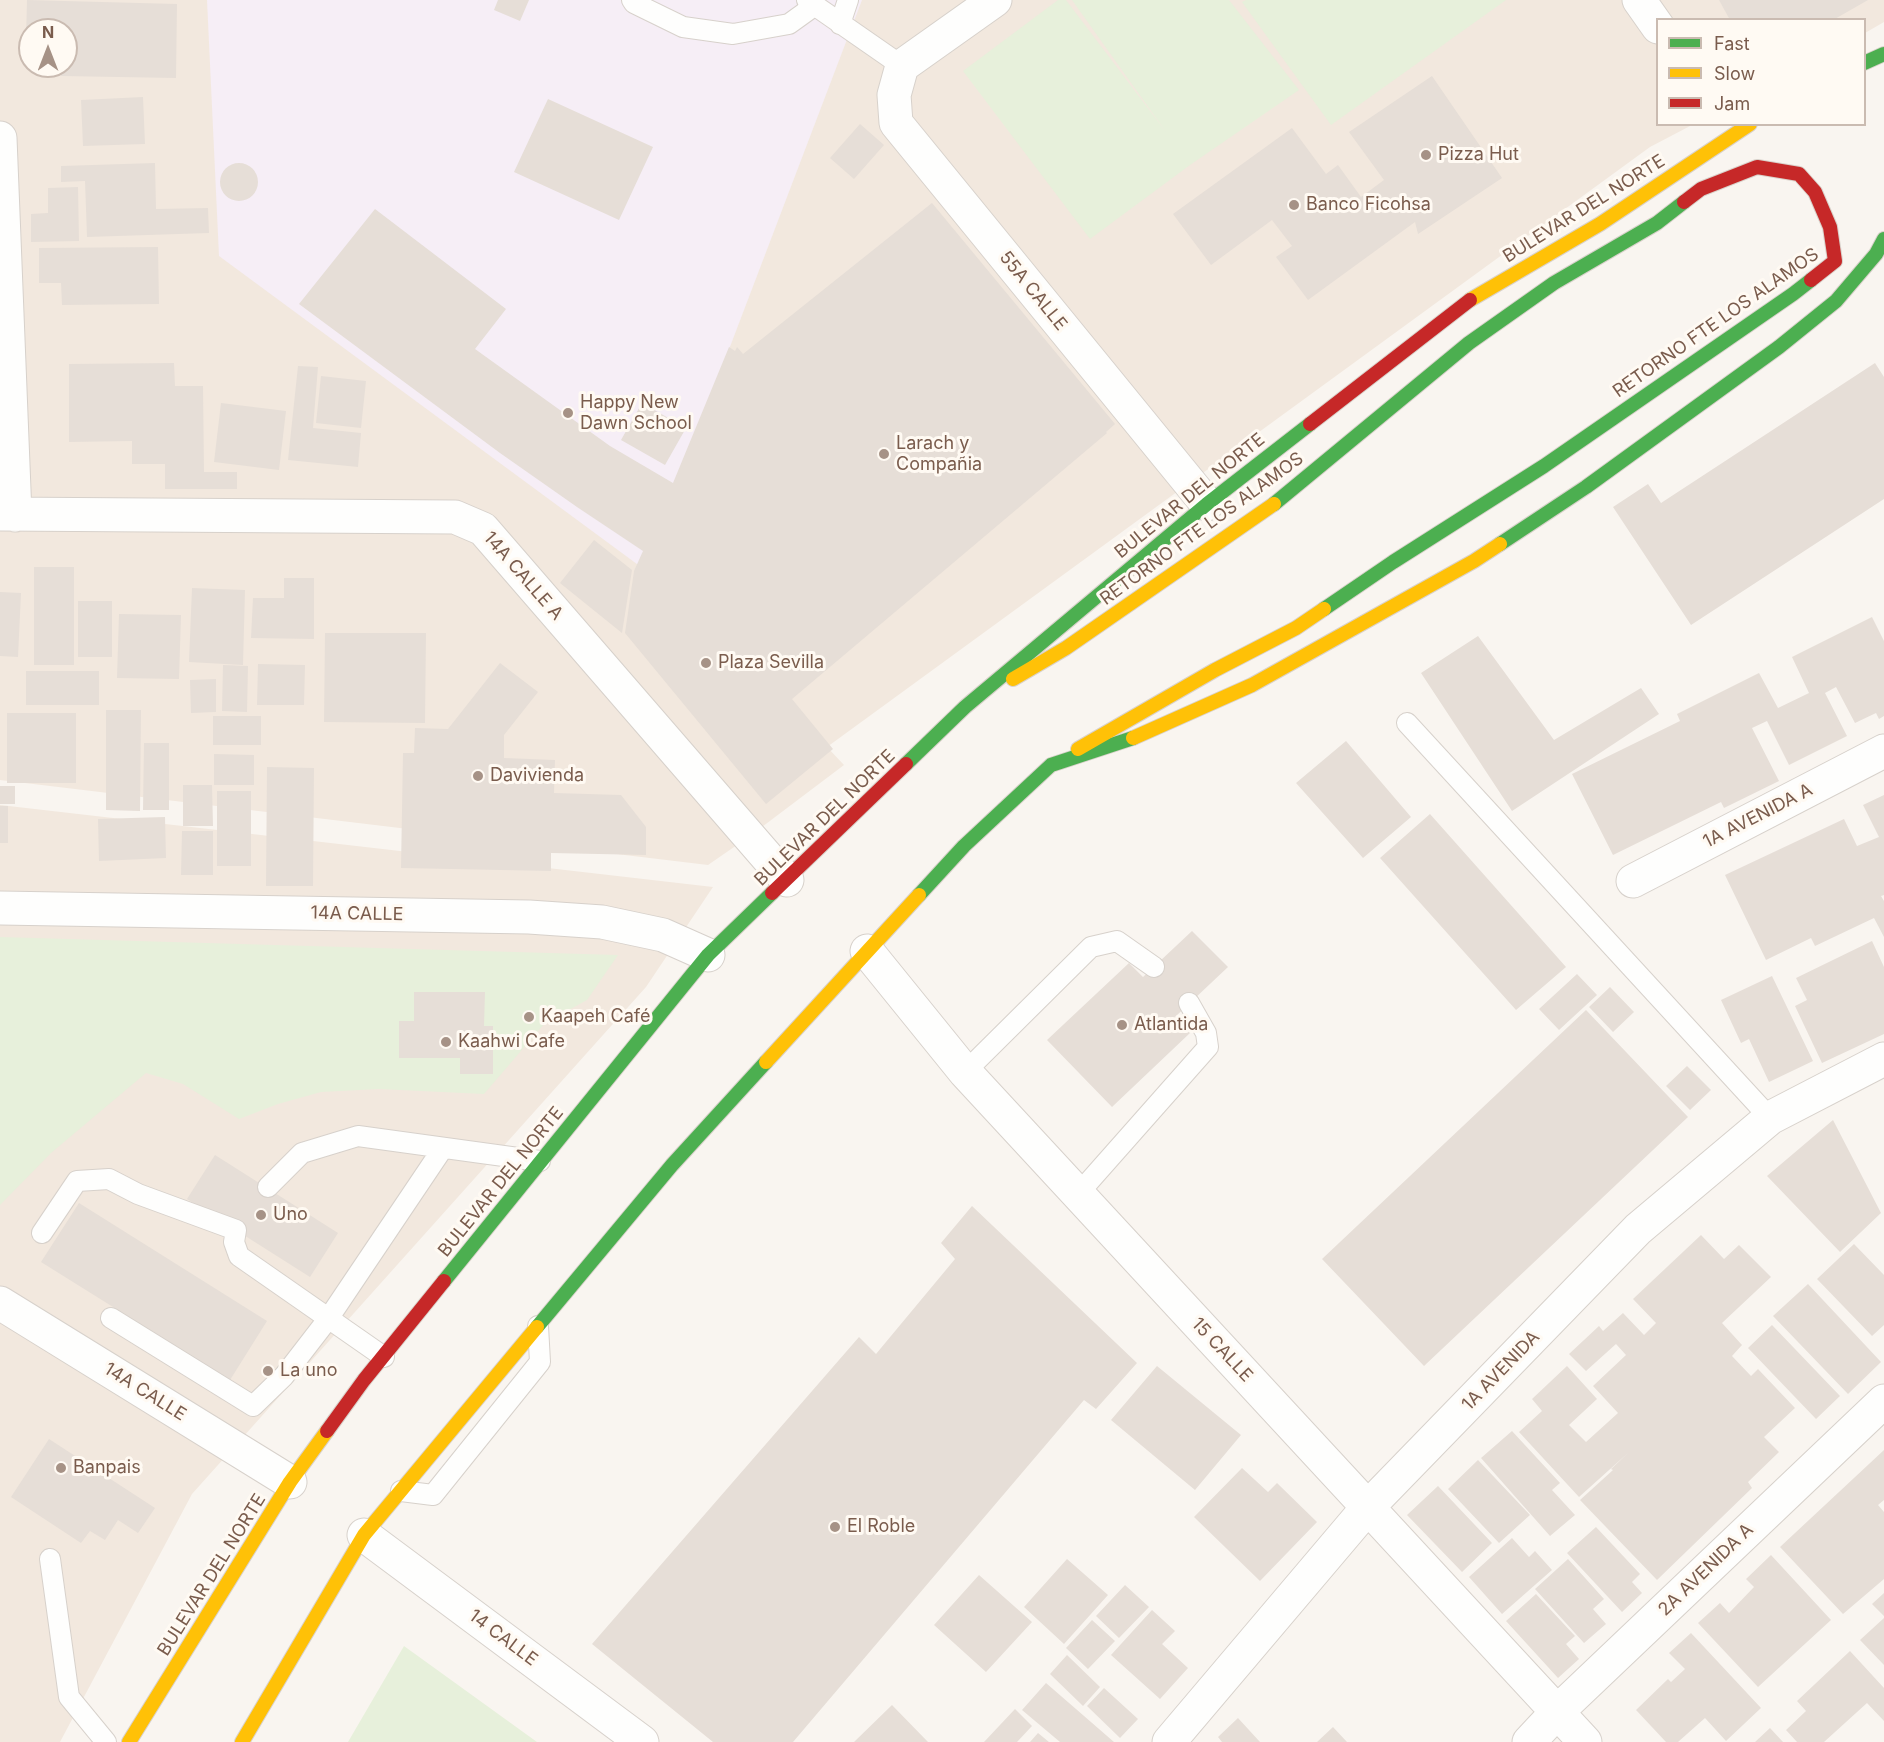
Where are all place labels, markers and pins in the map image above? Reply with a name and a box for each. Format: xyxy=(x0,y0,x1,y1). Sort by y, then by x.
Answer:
place label: Pizza Hut xyxy=(1438,144,1519,166)
marker: Pizza Hut xyxy=(1419,148,1433,162)
place label: Banco Ficohsa xyxy=(1306,194,1431,216)
marker: Banco Ficohsa xyxy=(1287,198,1301,212)
place label: Happy New Dawn School xyxy=(580,392,692,434)
marker: Happy New Dawn School xyxy=(561,406,575,420)
place label: Larach y Compañia xyxy=(896,433,982,476)
marker: Larach y Compañia xyxy=(877,447,891,461)
place label: Plaza Sevilla xyxy=(718,652,824,674)
marker: Plaza Sevilla xyxy=(699,656,713,670)
place label: Davivienda xyxy=(490,765,584,787)
marker: Davivienda xyxy=(471,769,485,783)
place label: Kaapeh Café xyxy=(541,1006,650,1028)
marker: Kaapeh Café xyxy=(522,1010,536,1024)
place label: Atlantida xyxy=(1134,1014,1208,1036)
marker: Atlantida xyxy=(1115,1018,1129,1032)
place label: Kaahwi Cafe xyxy=(458,1031,565,1053)
marker: Kaahwi Cafe xyxy=(439,1035,453,1049)
place label: Uno xyxy=(273,1204,308,1226)
marker: Uno xyxy=(254,1208,268,1222)
place label: La uno xyxy=(280,1360,337,1382)
marker: La uno xyxy=(261,1364,275,1378)
place label: Banpais xyxy=(73,1457,141,1479)
marker: Banpais xyxy=(54,1461,68,1475)
place label: El Roble xyxy=(847,1516,915,1538)
marker: El Roble xyxy=(828,1520,842,1534)

